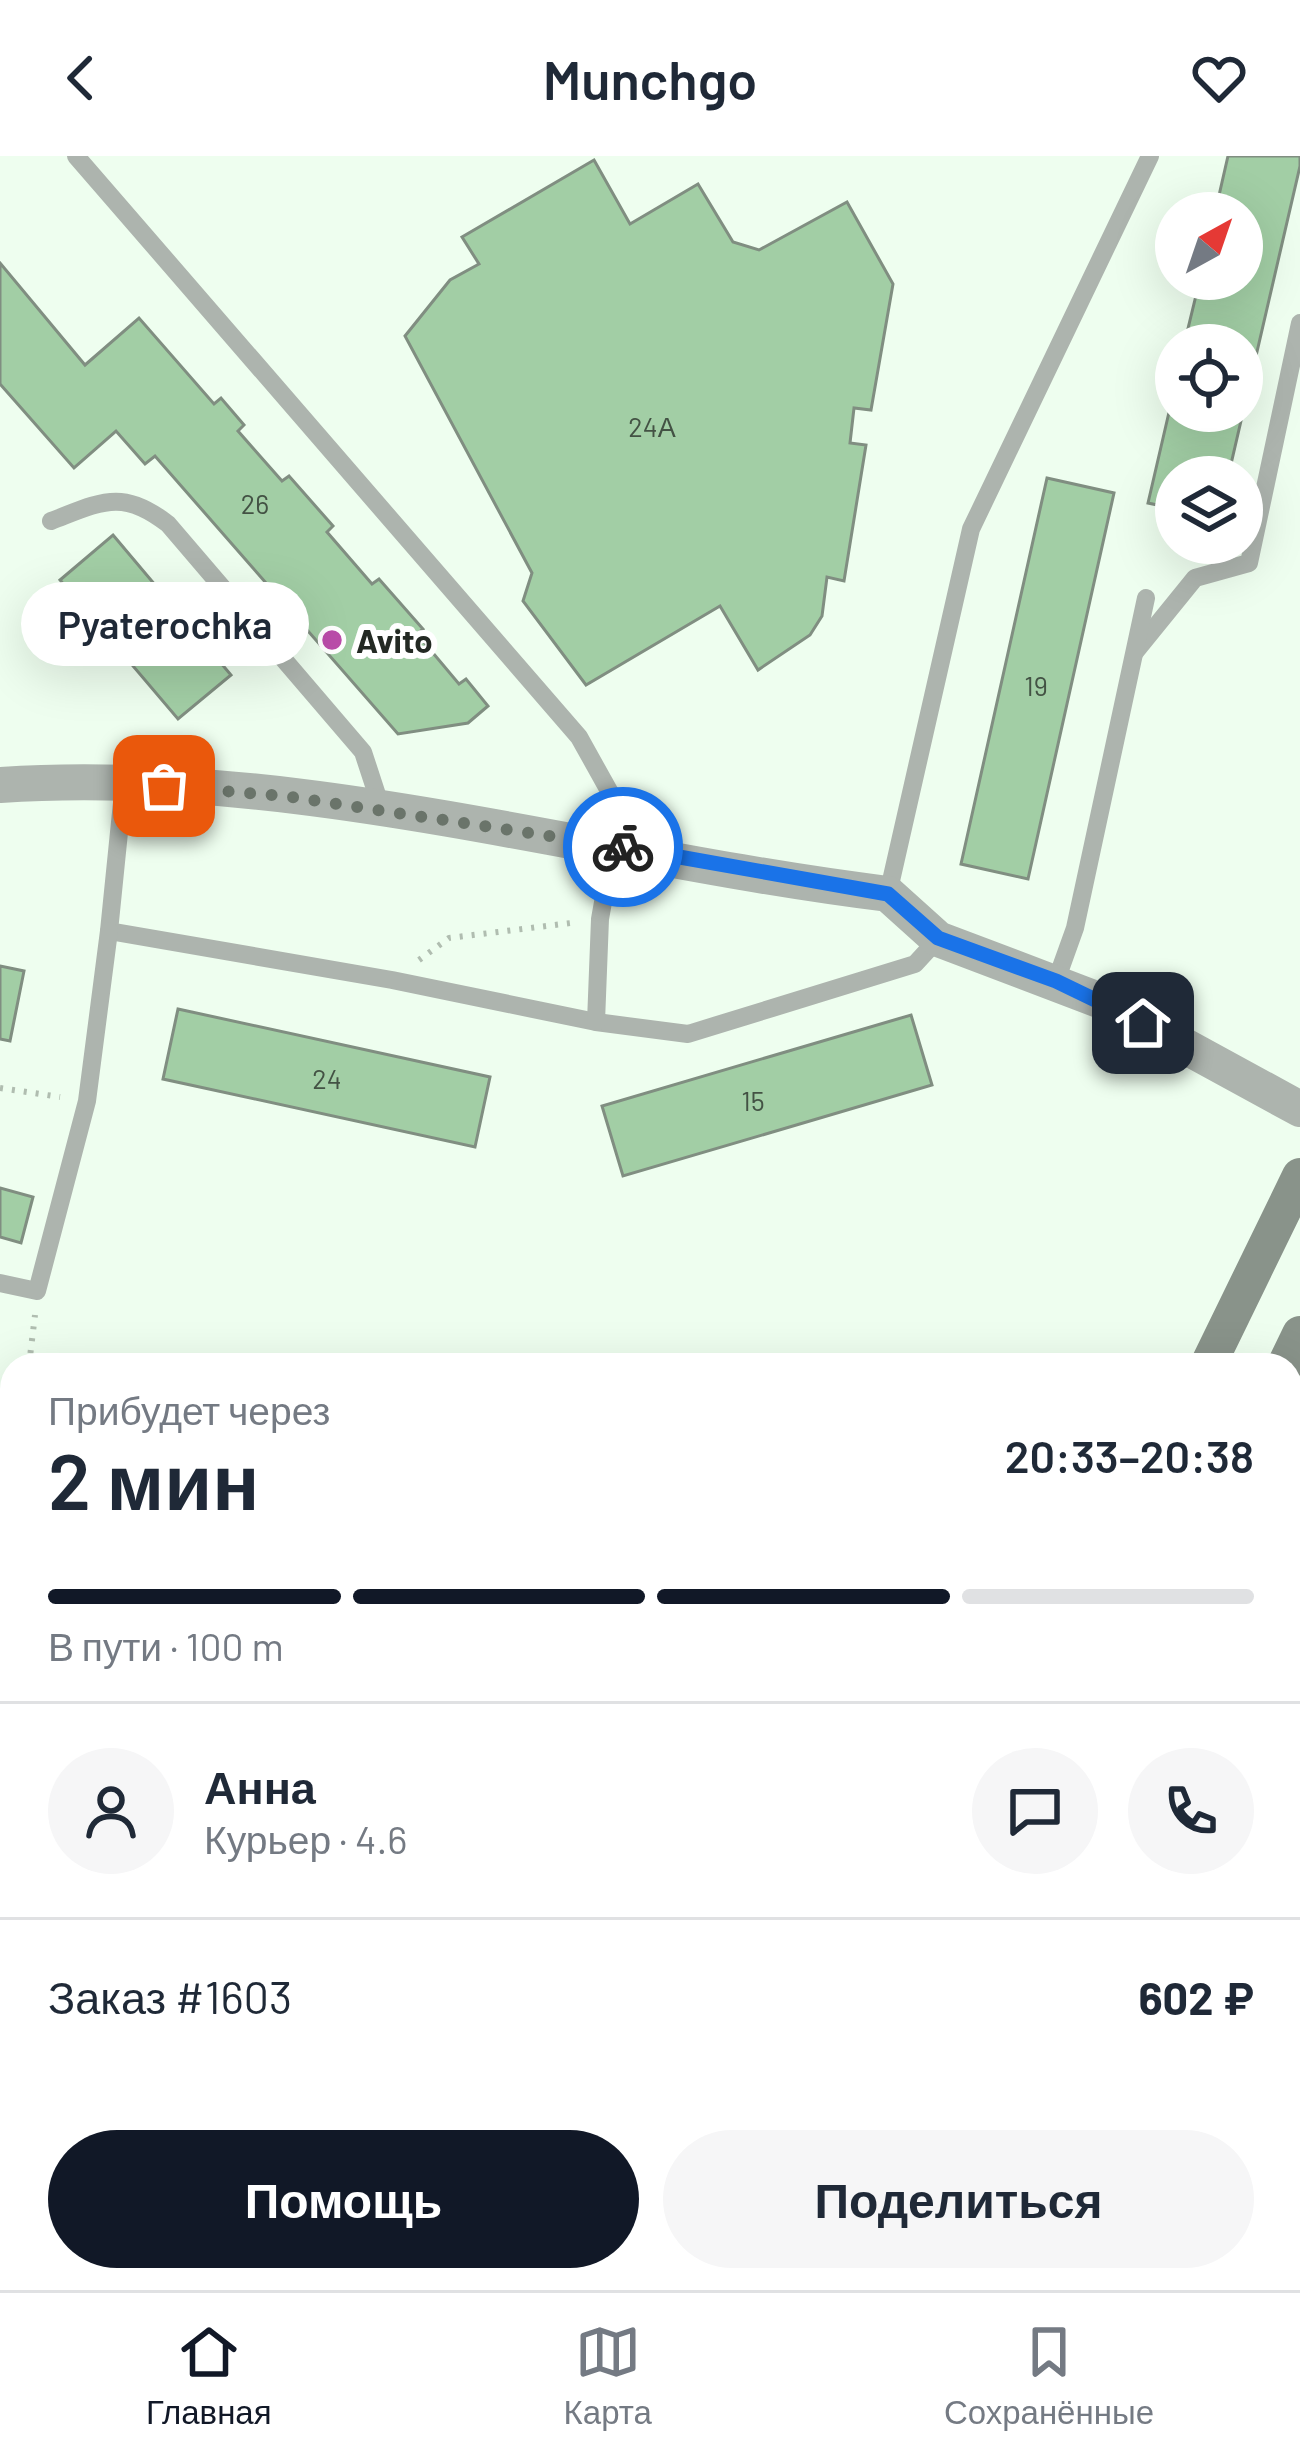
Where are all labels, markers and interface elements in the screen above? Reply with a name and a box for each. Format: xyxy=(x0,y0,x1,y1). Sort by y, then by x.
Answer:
icon: back xyxy=(48,45,114,111)
icon: heart xyxy=(1186,45,1252,111)
text: Munchgo xyxy=(543,46,757,111)
north arrow xyxy=(1155,192,1263,300)
map controls xyxy=(1155,192,1263,564)
button: locate xyxy=(1155,324,1263,432)
house number: 24А xyxy=(628,410,676,442)
button: layers xyxy=(1155,456,1263,564)
house number: 26 xyxy=(241,487,269,519)
callout: Pyaterochka xyxy=(20,582,308,666)
text: Pyaterochka xyxy=(58,600,272,647)
place label: Avito xyxy=(356,620,433,660)
marker: Avito xyxy=(319,627,345,653)
house number: 19 xyxy=(1024,669,1048,701)
pin xyxy=(113,735,215,837)
icon: bag xyxy=(131,753,197,819)
courier xyxy=(563,787,683,907)
icon: bike xyxy=(590,814,656,880)
pin xyxy=(1092,972,1194,1074)
icon: home xyxy=(1110,990,1176,1056)
house number: 24 xyxy=(312,1062,342,1094)
house number: 15 xyxy=(741,1084,765,1116)
text: Прибудет через xyxy=(48,1386,330,1433)
text: 20:33–20:38 xyxy=(1005,1428,1254,1482)
text: 2 мин xyxy=(48,1432,259,1526)
text: В пути · 100 m xyxy=(48,1622,284,1669)
button: person xyxy=(48,1748,174,1874)
button: chat xyxy=(972,1748,1098,1874)
button: phone xyxy=(1128,1748,1254,1874)
text: Анна xyxy=(204,1759,316,1813)
text: Курьер · 4.6 xyxy=(204,1815,407,1862)
text: Заказ #1603 xyxy=(48,1969,292,2023)
text: 602 ₽ xyxy=(1138,1970,1254,2024)
button: Помощь xyxy=(48,2130,639,2268)
button: Поделиться xyxy=(663,2130,1254,2268)
tab: Главная xyxy=(146,2319,272,2432)
tab: Карта xyxy=(564,2319,652,2432)
tab: Сохранённые xyxy=(944,2319,1154,2432)

